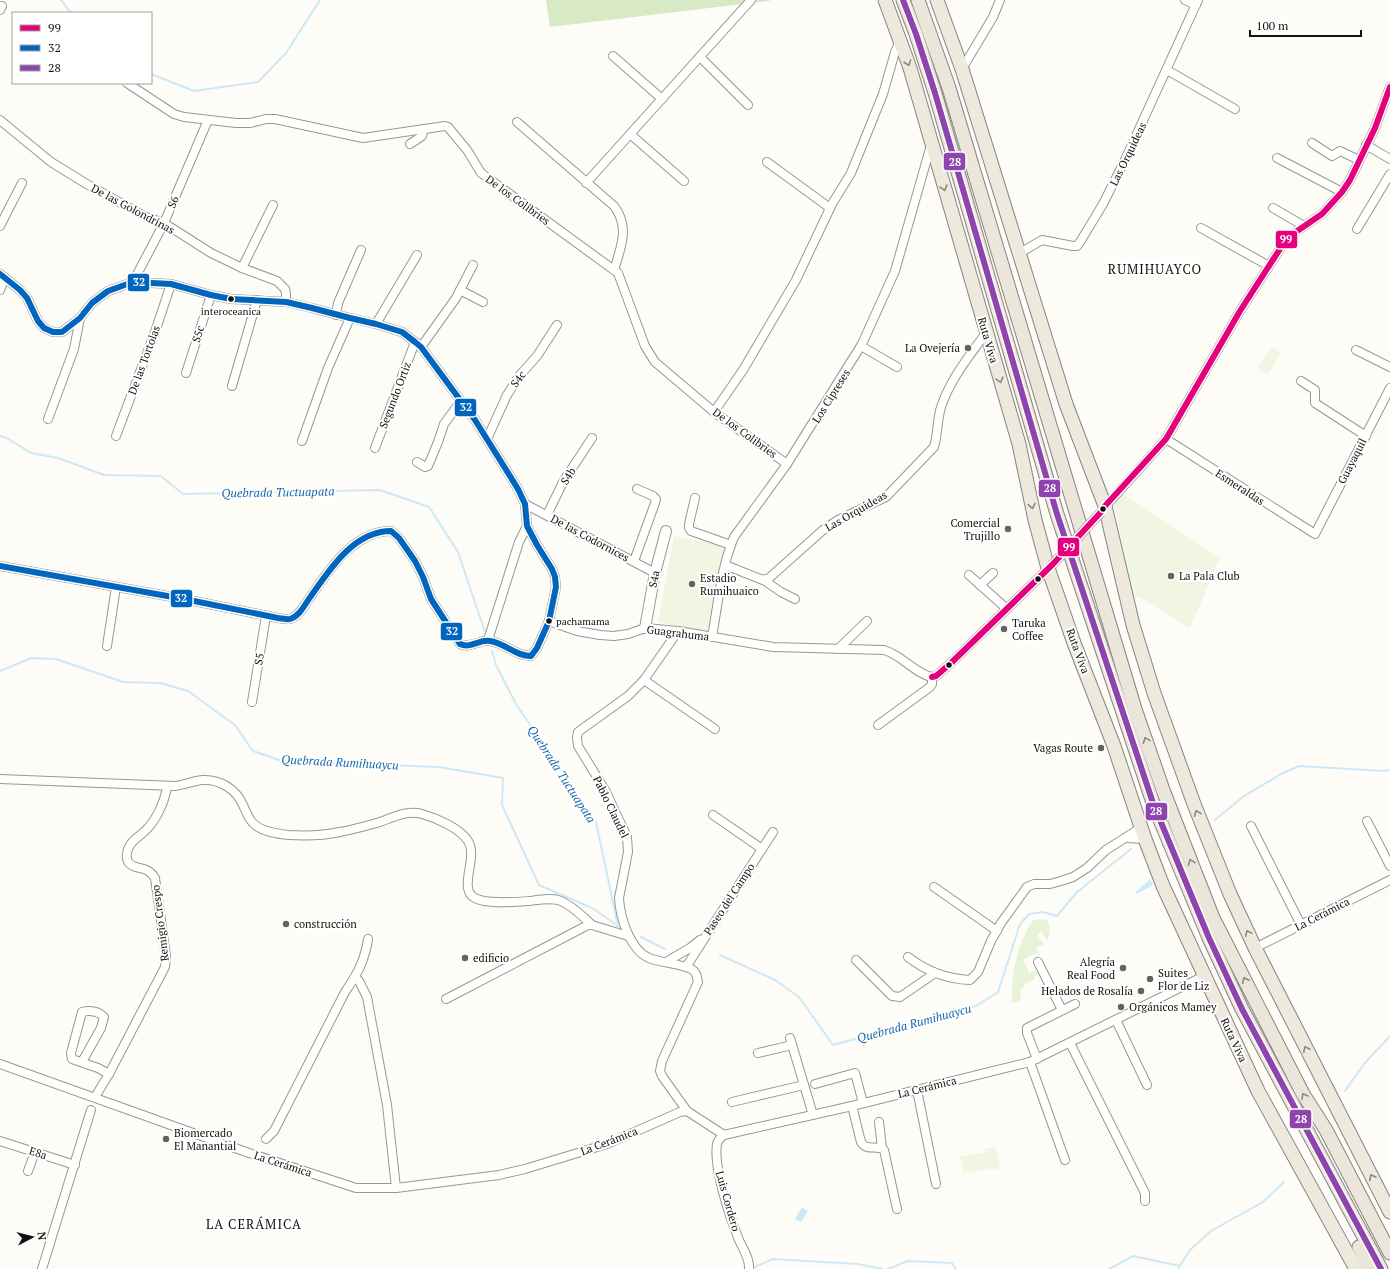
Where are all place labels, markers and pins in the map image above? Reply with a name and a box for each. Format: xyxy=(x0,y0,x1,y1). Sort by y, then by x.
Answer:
marker: interoceanica xyxy=(226,294,236,304)
place label: interoceanica xyxy=(201,305,261,318)
place label: La Ovejería xyxy=(905,341,960,355)
marker: La Ovejería xyxy=(963,343,973,353)
unlabelled marker xyxy=(1098,504,1108,514)
place label: Comercial Trujillo xyxy=(951,516,1000,543)
marker: Comercial Trujillo xyxy=(1003,524,1013,534)
place label: La Pala Club xyxy=(1179,569,1240,583)
place label: Estadio Rumihuaico xyxy=(700,571,759,598)
marker: La Pala Club xyxy=(1166,571,1176,581)
unlabelled marker xyxy=(1033,574,1043,584)
marker: Estadio Rumihuaico xyxy=(687,579,697,589)
place label: pachamama xyxy=(556,615,610,628)
marker: pachamama xyxy=(544,616,554,626)
place label: Taruka Coffee xyxy=(1012,616,1046,643)
marker: Taruka Coffee xyxy=(999,624,1009,634)
unlabelled marker xyxy=(944,660,954,670)
place label: Vagas Route xyxy=(1033,741,1093,755)
marker: Vagas Route xyxy=(1096,743,1106,753)
place label: construcción xyxy=(294,917,357,931)
marker: construcción xyxy=(281,919,291,929)
place label: edificio xyxy=(473,951,509,965)
marker: edificio xyxy=(460,953,470,963)
place label: Alegría Real Food xyxy=(1067,955,1115,982)
marker: Alegría Real Food xyxy=(1118,963,1128,973)
place label: Suites Flor de Liz xyxy=(1158,966,1209,993)
marker: Suites Flor de Liz xyxy=(1145,974,1155,984)
place label: Helados de Rosalía xyxy=(1041,984,1133,998)
marker: Helados de Rosalía xyxy=(1136,986,1146,996)
place label: Orgánicos Mamey xyxy=(1129,1000,1217,1014)
marker: Orgánicos Mamey xyxy=(1116,1002,1126,1012)
place label: Biomercado El Manantial xyxy=(174,1126,236,1153)
marker: Biomercado El Manantial xyxy=(161,1134,171,1144)

